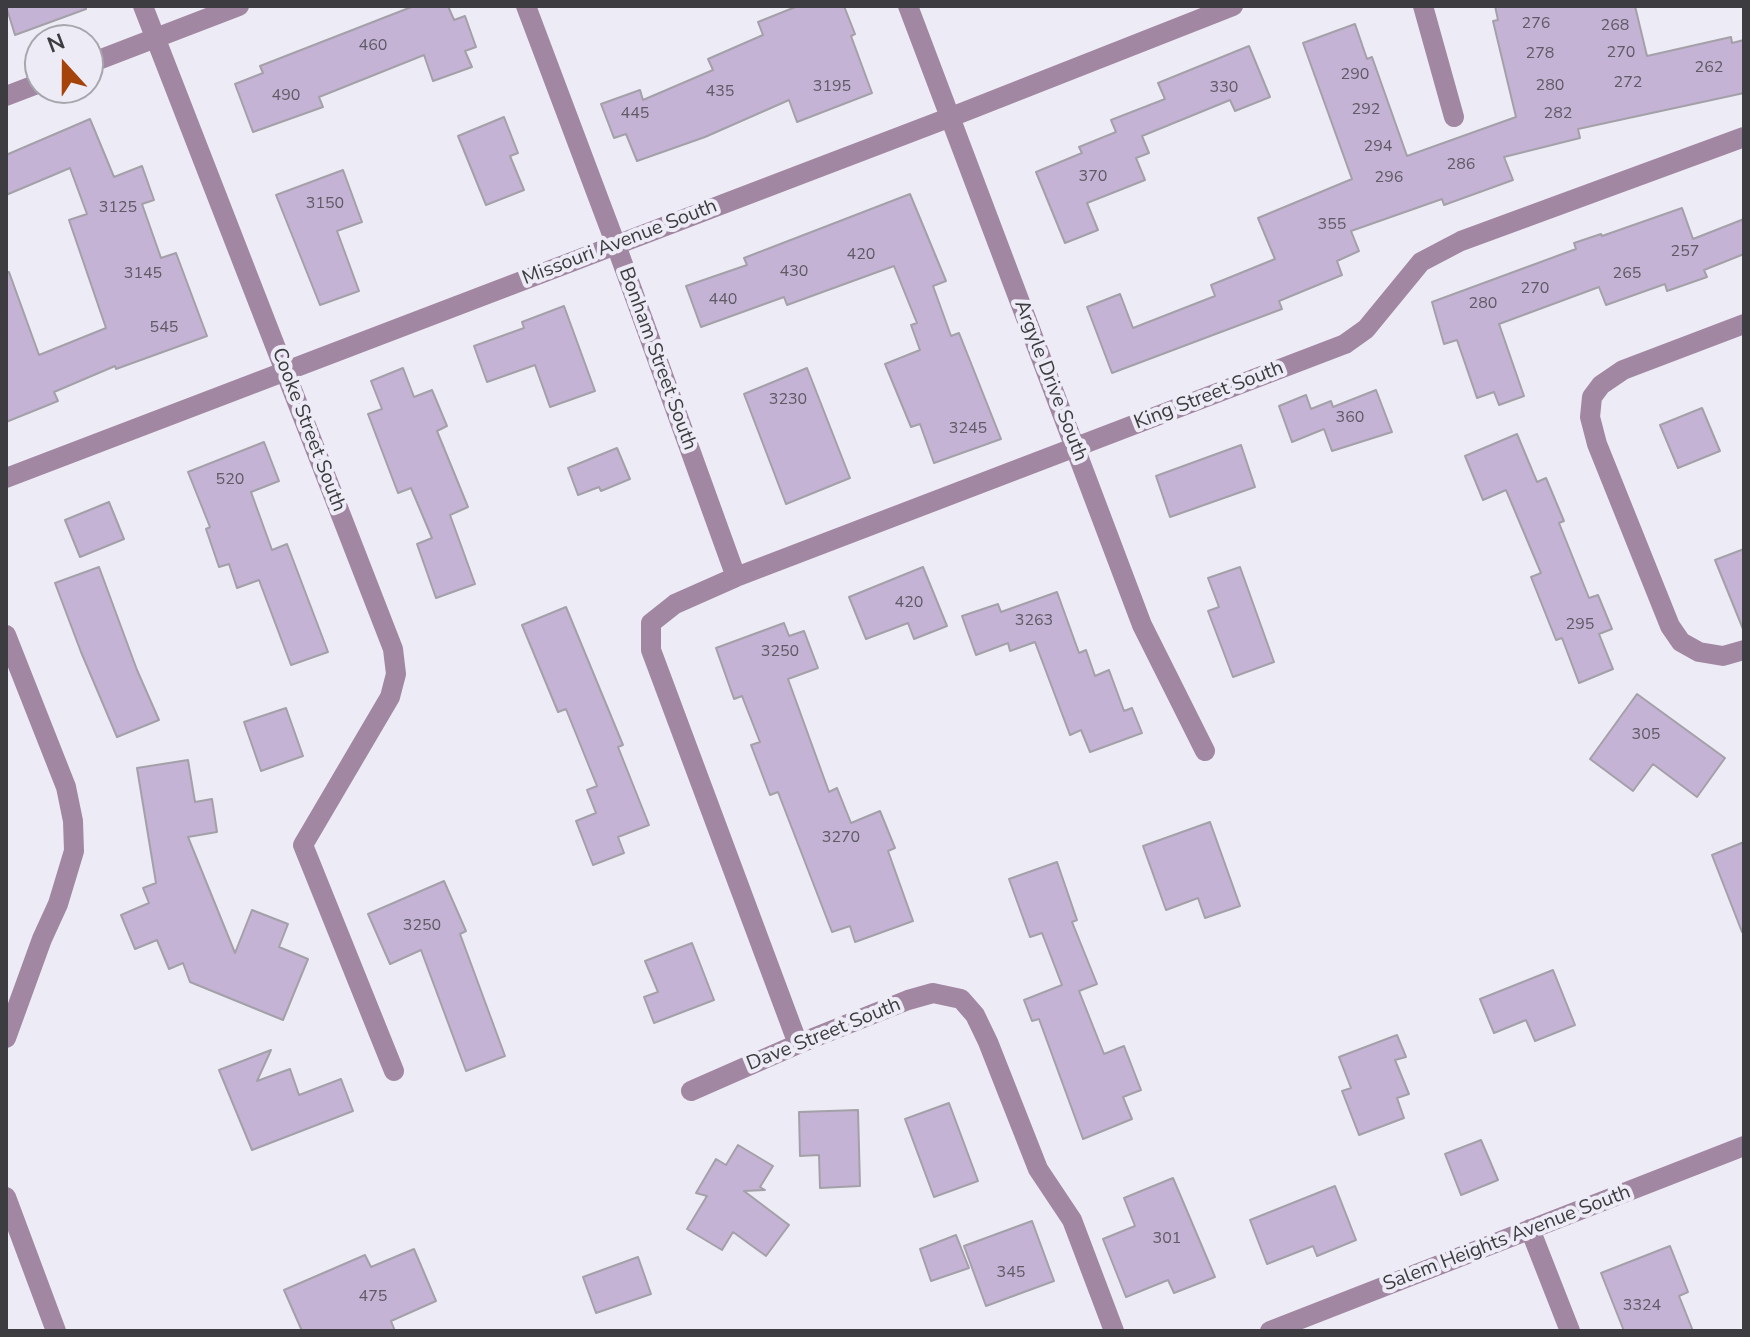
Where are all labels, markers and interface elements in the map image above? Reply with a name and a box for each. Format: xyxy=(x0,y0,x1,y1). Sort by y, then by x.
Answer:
house number: 276 xyxy=(1522,14,1550,34)
house number: 268 xyxy=(1601,16,1629,36)
north arrow xyxy=(24,24,104,104)
text: N xyxy=(43,27,69,60)
house number: 460 xyxy=(359,36,387,56)
house number: 270 xyxy=(1607,43,1635,63)
house number: 278 xyxy=(1526,44,1554,64)
house number: 262 xyxy=(1695,58,1723,78)
house number: 290 xyxy=(1341,65,1369,85)
house number: 272 xyxy=(1614,73,1642,93)
house number: 280 xyxy=(1536,76,1564,96)
house number: 3195 xyxy=(813,77,851,97)
house number: 330 xyxy=(1210,78,1238,98)
house number: 435 xyxy=(706,82,734,102)
house number: 490 xyxy=(272,86,300,106)
house number: 292 xyxy=(1352,100,1380,120)
house number: 445 xyxy=(621,104,649,124)
house number: 282 xyxy=(1544,104,1572,124)
house number: 294 xyxy=(1364,137,1392,157)
house number: 286 xyxy=(1447,155,1475,175)
house number: 370 xyxy=(1079,167,1107,187)
house number: 296 xyxy=(1375,168,1403,188)
house number: 3150 xyxy=(306,194,344,214)
street label: Missouri Avenue South xyxy=(519,195,721,291)
house number: 3125 xyxy=(99,198,137,218)
house number: 355 xyxy=(1318,215,1346,235)
house number: 257 xyxy=(1671,242,1699,262)
house number: 420 xyxy=(847,245,875,265)
house number: 430 xyxy=(780,262,808,282)
house number: 3145 xyxy=(124,264,162,284)
street label: Bonham Street South xyxy=(613,264,701,454)
house number: 265 xyxy=(1613,264,1641,284)
house number: 270 xyxy=(1521,279,1549,299)
house number: 440 xyxy=(709,290,737,310)
house number: 280 xyxy=(1469,294,1497,314)
street label: Argyle Drive South xyxy=(1008,297,1092,465)
house number: 545 xyxy=(150,318,178,338)
street label: Cooke Street South xyxy=(266,345,350,515)
street label: King Street South xyxy=(1131,356,1287,436)
house number: 3230 xyxy=(769,390,807,410)
house number: 360 xyxy=(1336,408,1364,428)
house number: 3245 xyxy=(949,419,987,439)
house number: 520 xyxy=(216,470,244,490)
house number: 420 xyxy=(895,593,923,613)
house number: 3263 xyxy=(1015,611,1053,631)
house number: 295 xyxy=(1566,615,1594,635)
house number: 3250 xyxy=(761,642,799,662)
house number: 305 xyxy=(1632,725,1660,745)
house number: 3270 xyxy=(822,828,860,848)
house number: 3250 xyxy=(403,916,441,936)
street label: Dave Street South xyxy=(743,993,905,1077)
street label: Salem Heights Avenue South xyxy=(1380,1181,1634,1297)
house number: 301 xyxy=(1153,1229,1181,1249)
house number: 345 xyxy=(997,1263,1025,1283)
house number: 475 xyxy=(359,1287,387,1307)
house number: 3324 xyxy=(1623,1296,1661,1316)

